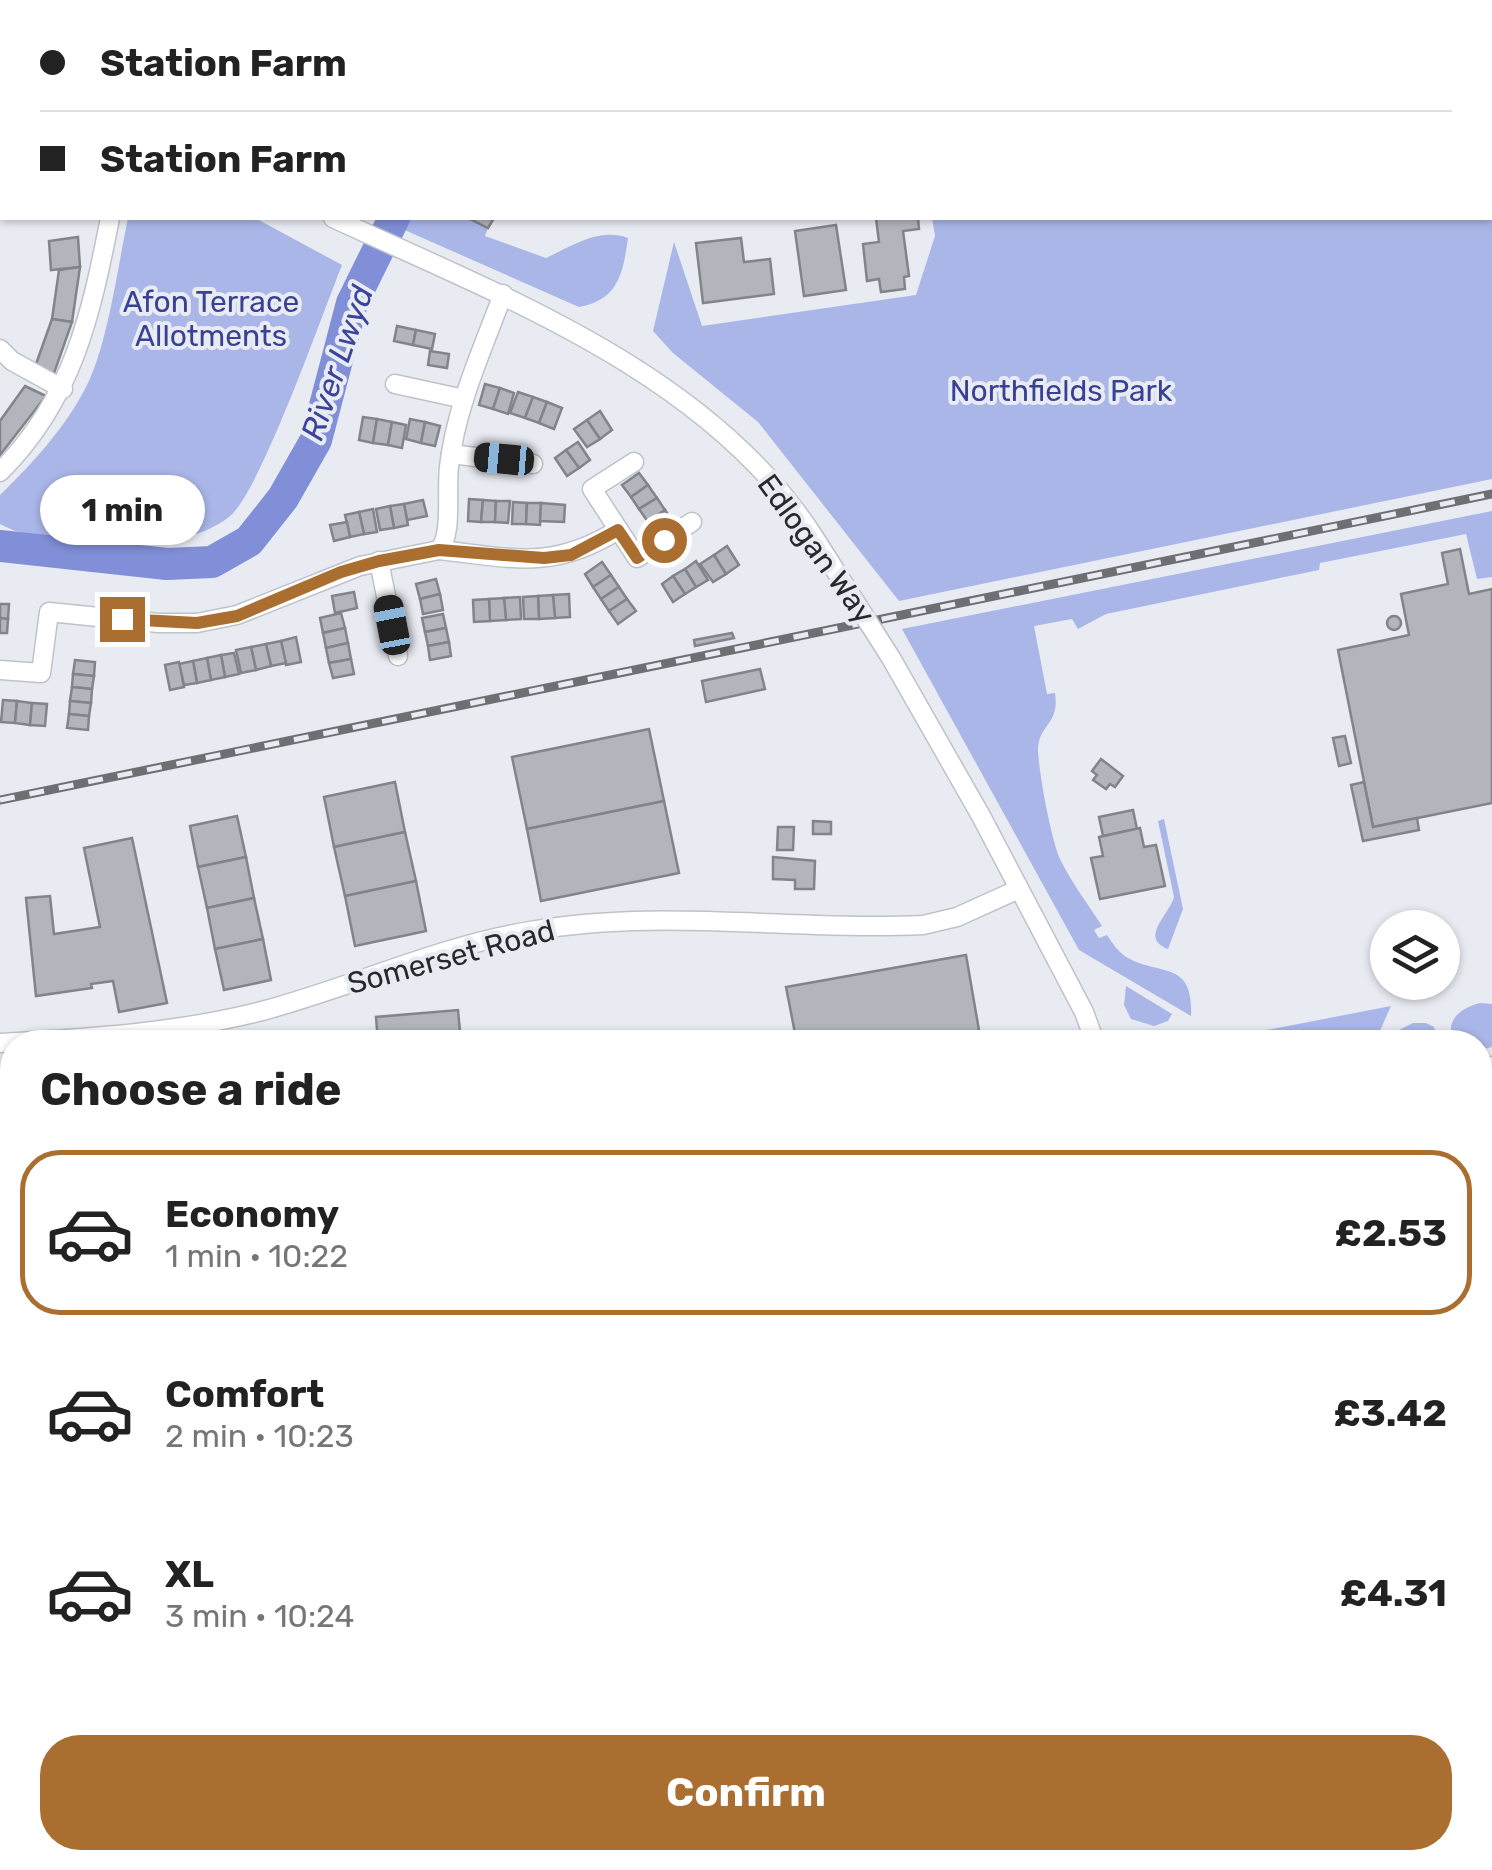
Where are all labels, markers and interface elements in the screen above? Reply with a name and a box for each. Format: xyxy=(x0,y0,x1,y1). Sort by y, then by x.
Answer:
text: Station Farm xyxy=(100,40,347,86)
text: Station Farm xyxy=(100,136,347,182)
water label: River Lwyd xyxy=(293,280,381,445)
park label: Afon Terrace Allotments xyxy=(123,284,299,354)
park label: Northfields Park xyxy=(950,373,1173,409)
car xyxy=(473,441,535,477)
street label: Edlogan Way xyxy=(750,467,882,631)
callout: 1 min xyxy=(39,474,204,544)
text: 1 min xyxy=(82,491,163,529)
route start xyxy=(642,518,687,563)
car xyxy=(372,593,412,657)
route end xyxy=(100,597,145,642)
map controls xyxy=(1370,910,1460,1000)
button: layers xyxy=(1370,910,1460,1000)
street label: Somerset Road xyxy=(344,912,558,1002)
text: Choose a ride xyxy=(40,1063,342,1116)
icon: car xyxy=(45,1188,135,1278)
text: Economy xyxy=(165,1191,339,1237)
text: £2.53 xyxy=(1335,1210,1447,1256)
text: 1 min · 10:22 xyxy=(165,1237,348,1275)
icon: car xyxy=(45,1368,135,1458)
text: Comfort xyxy=(165,1371,324,1417)
text: £3.42 xyxy=(1333,1390,1447,1436)
text: 2 min · 10:23 xyxy=(165,1417,354,1455)
icon: car xyxy=(45,1548,135,1638)
text: XL xyxy=(165,1551,214,1597)
text: £4.31 xyxy=(1340,1570,1447,1616)
text: 3 min · 10:24 xyxy=(165,1597,354,1635)
button: Confirm xyxy=(40,1735,1452,1850)

